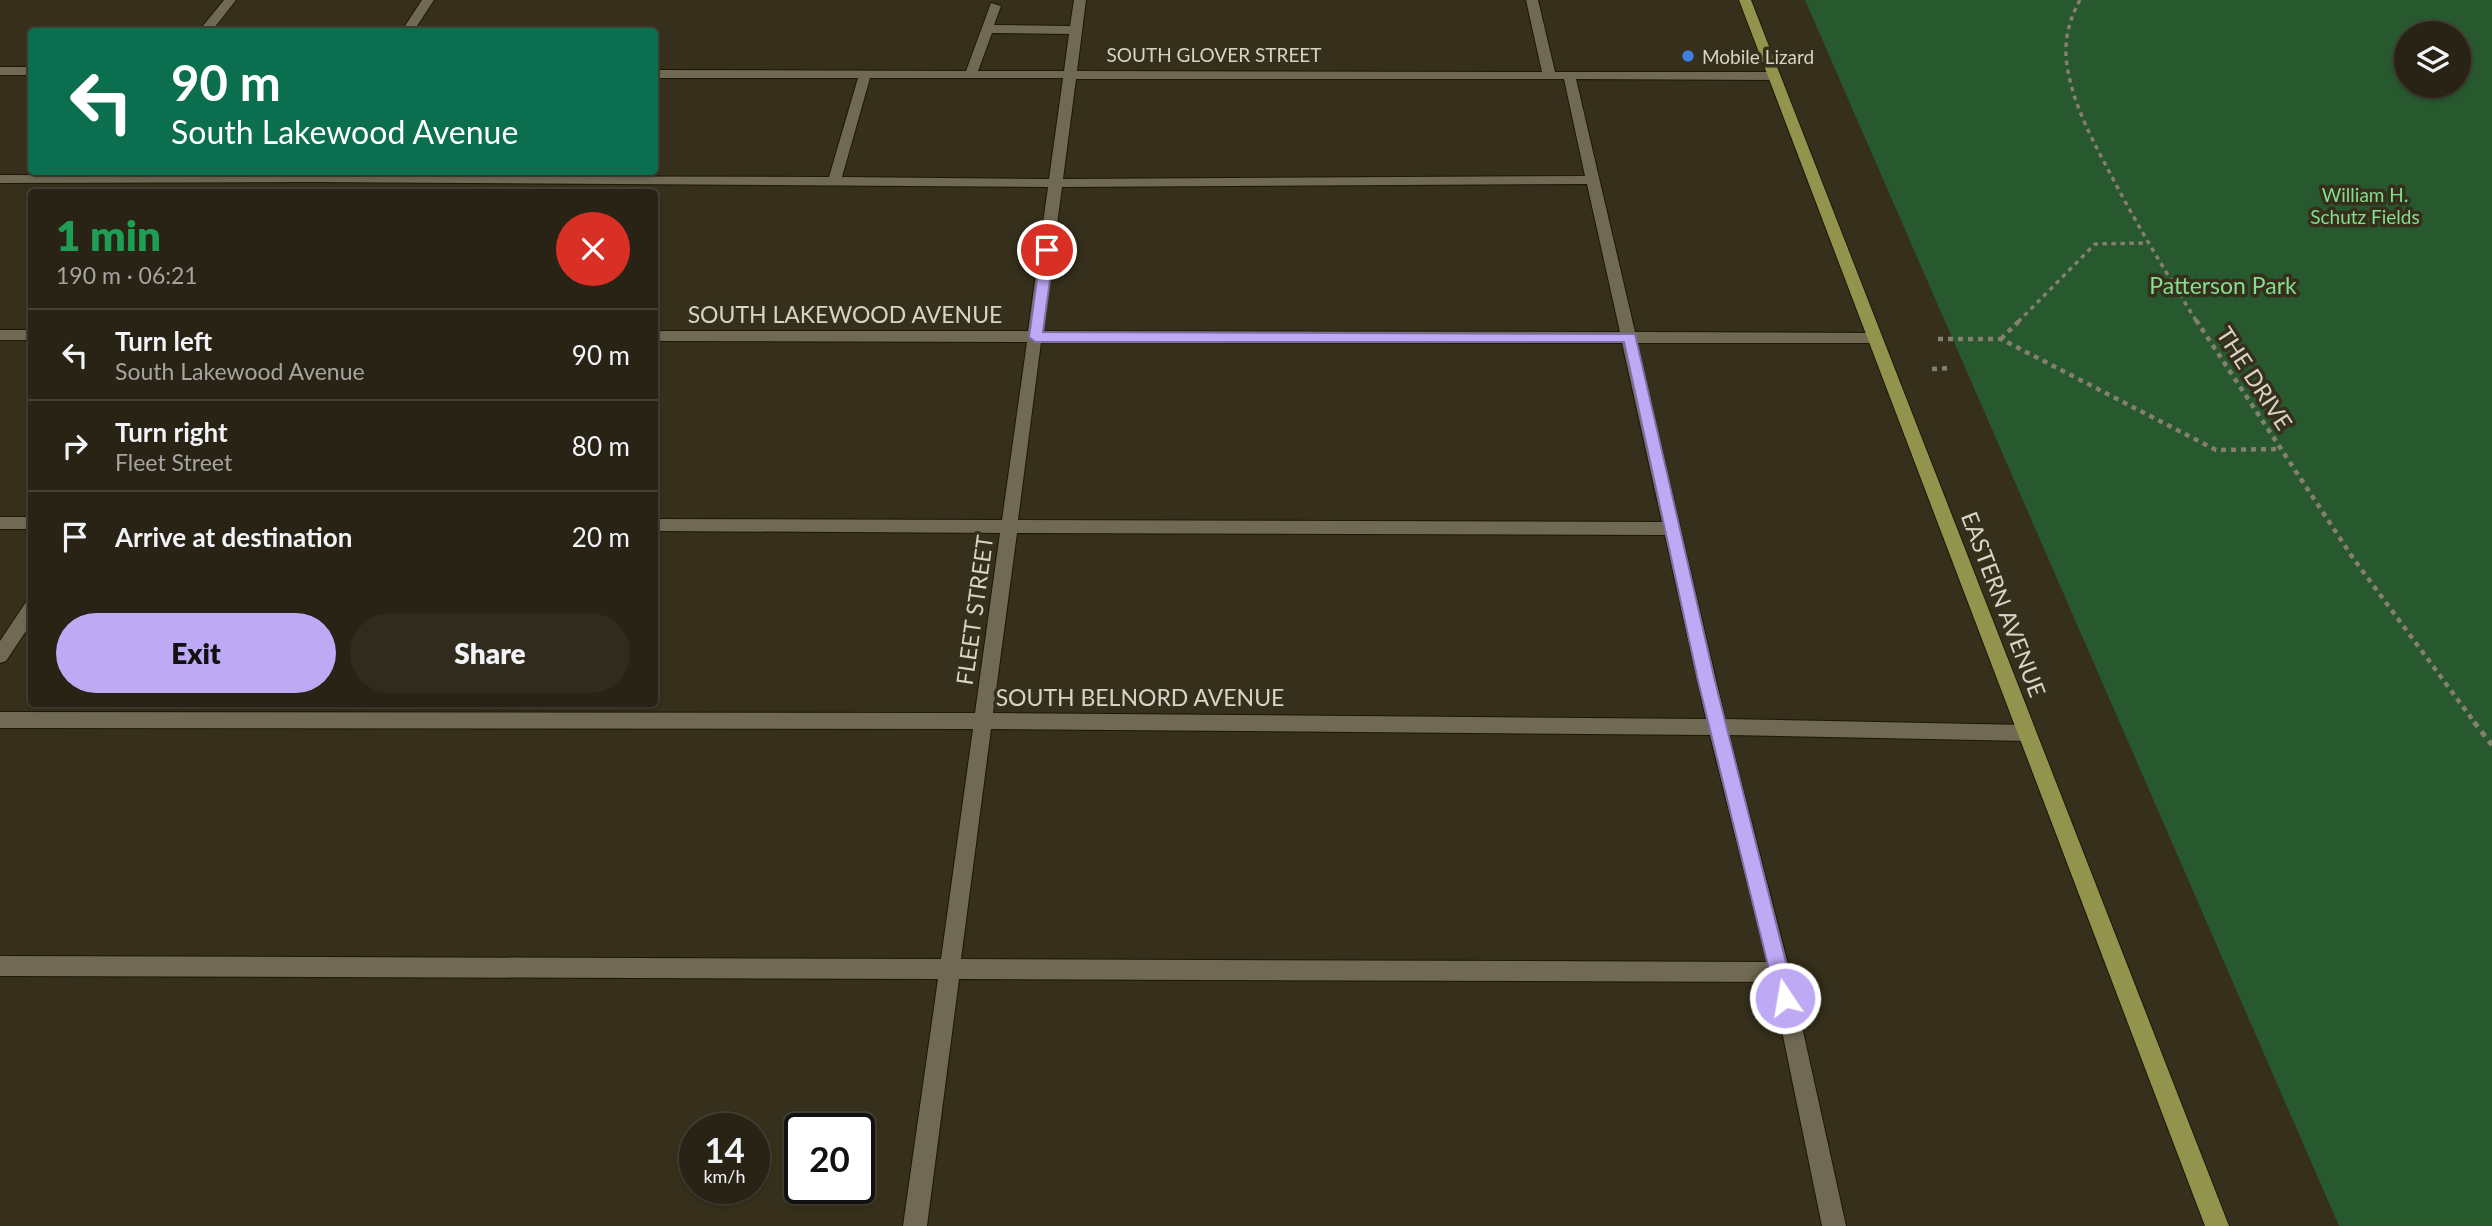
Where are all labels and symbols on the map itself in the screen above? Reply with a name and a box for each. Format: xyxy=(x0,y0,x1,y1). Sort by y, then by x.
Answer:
street label: SOUTH GLOVER STREET xyxy=(1106,43,1322,66)
place label: Mobile Lizard xyxy=(1702,45,1814,68)
marker: Mobile Lizard xyxy=(1680,48,1696,64)
park label: William H. Schutz Fields xyxy=(2310,183,2420,228)
pin xyxy=(1017,220,1077,280)
park label: Patterson Park xyxy=(2149,271,2297,299)
street label: SOUTH LAKEWOOD AVENUE xyxy=(688,300,1002,328)
street label: THE DRIVE xyxy=(2211,321,2299,435)
street label: EASTERN AVENUE xyxy=(1956,507,2052,701)
street label: FLEET STREET xyxy=(950,533,998,687)
street label: SOUTH BELNORD AVENUE xyxy=(996,683,1284,711)
position arrow xyxy=(1748,961,1822,1035)
speed limit sign: 20 xyxy=(784,1113,875,1204)

